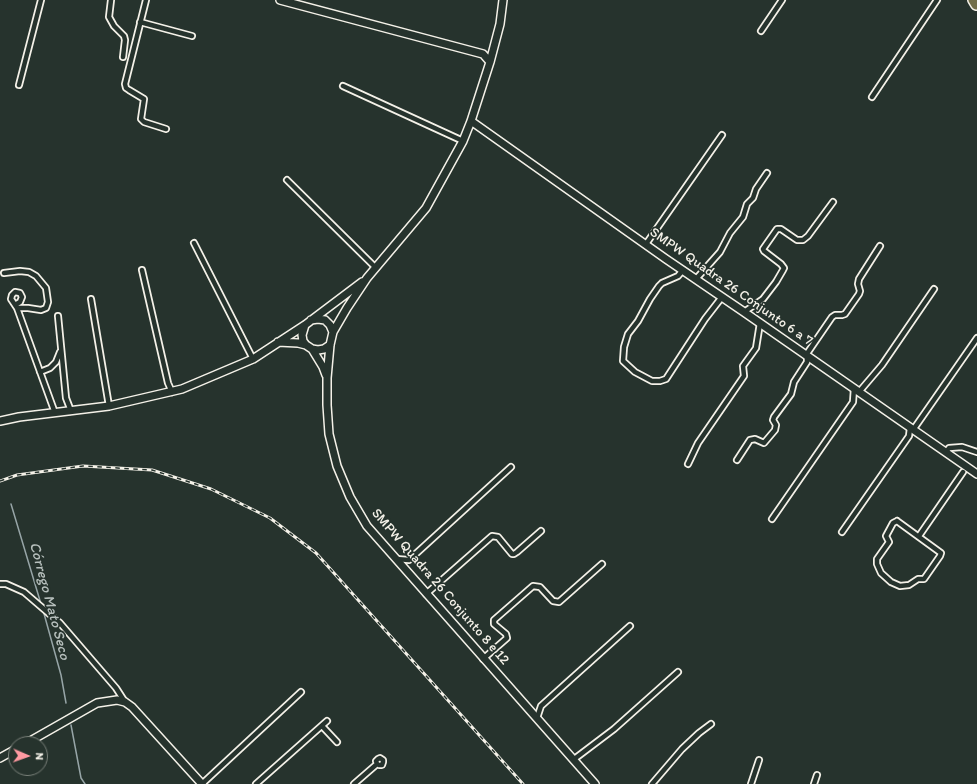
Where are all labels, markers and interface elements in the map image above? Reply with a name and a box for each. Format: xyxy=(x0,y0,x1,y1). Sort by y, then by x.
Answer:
street label: SMPW Quadra 26 Conjunto 6 a 7 xyxy=(646,224,816,350)
street label: SMPW Quadra 26 Conjunto 8 e 12 xyxy=(367,505,513,669)
water label: Córrego Mato Seco xyxy=(25,540,73,662)
north arrow xyxy=(8,736,48,776)
text: N xyxy=(33,752,46,760)

